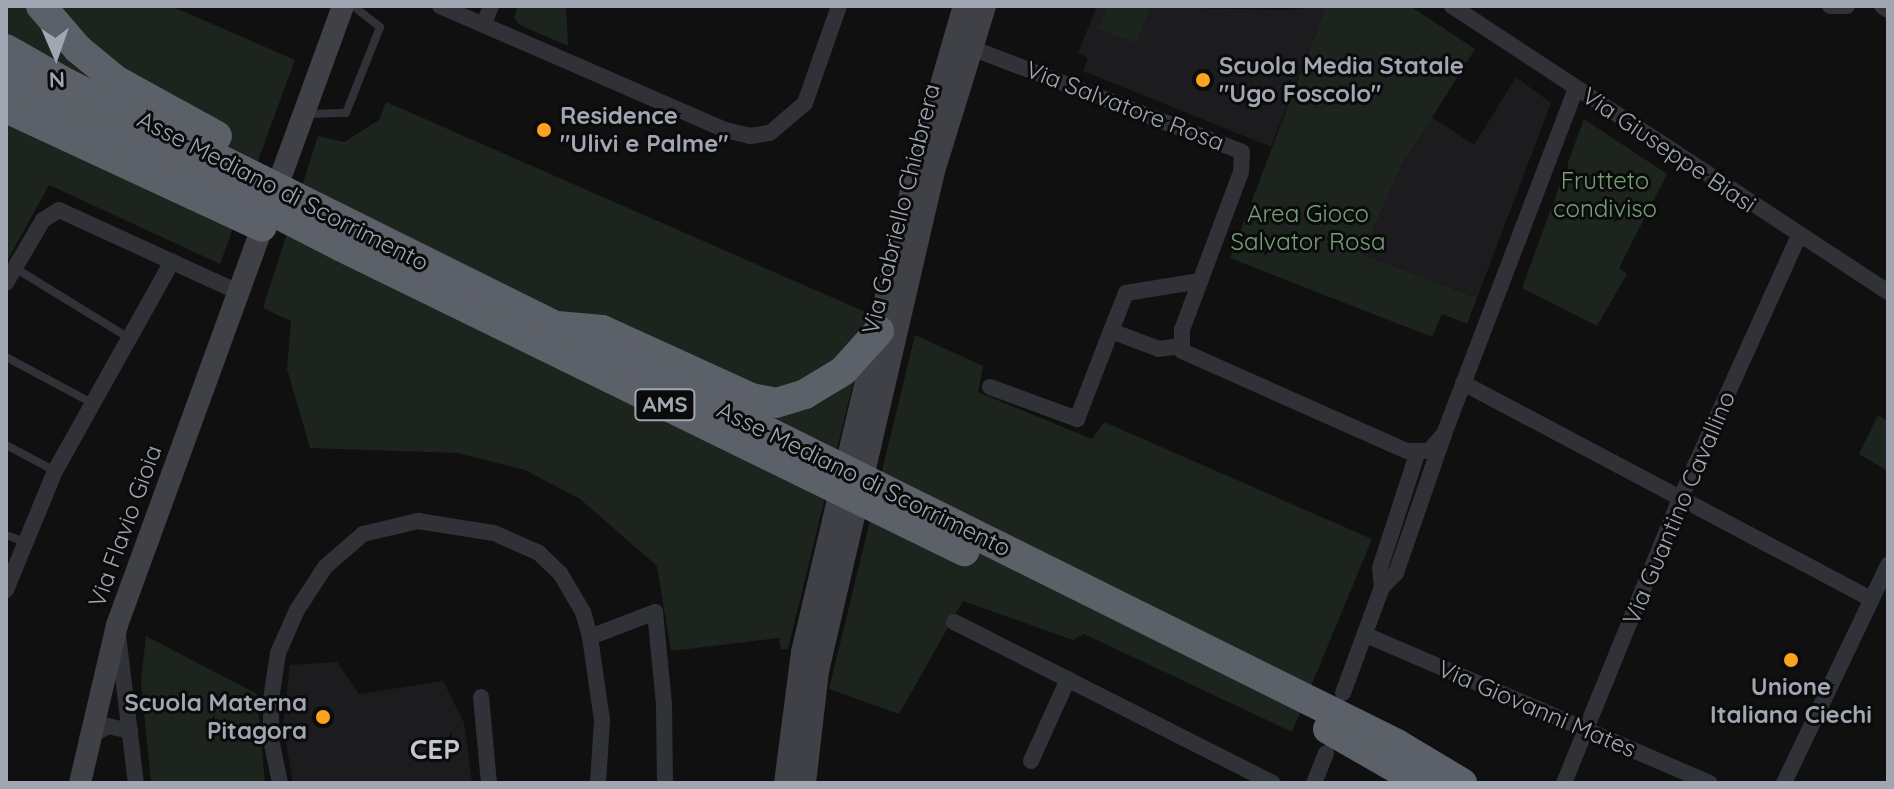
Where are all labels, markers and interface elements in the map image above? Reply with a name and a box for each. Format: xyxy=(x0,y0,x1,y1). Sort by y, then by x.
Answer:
north arrow xyxy=(16,16,96,96)
place label: Scuola Media Statale "Ugo Foscolo" xyxy=(1219,52,1464,108)
street label: Via Salvatore Rosa xyxy=(1022,55,1228,157)
text: N xyxy=(48,66,65,94)
marker: Scuola Media Statale "Ugo Foscolo" xyxy=(1194,71,1212,89)
street label: Via Gabriello Chiabrera xyxy=(856,81,946,337)
street label: Via Giuseppe Biasi xyxy=(1577,81,1761,219)
place label: Residence "Ulivi e Palme" xyxy=(560,102,729,158)
street label: Asse Mediano di Scorrimento xyxy=(133,105,433,277)
marker: Residence "Ulivi e Palme" xyxy=(535,121,553,139)
park label: Frutteto condiviso xyxy=(1553,167,1657,223)
park label: Area Gioco Salvator Rosa xyxy=(1231,200,1385,256)
road number: AMS xyxy=(633,387,697,423)
street label: Via Guantino Cavallino xyxy=(1617,387,1741,629)
street label: Asse Mediano di Scorrimento xyxy=(713,395,1015,563)
street label: Via Flavio Gioia xyxy=(82,441,168,611)
marker: Unione Italiana Ciechi xyxy=(1782,651,1800,669)
street label: Via Giovanni Mates xyxy=(1434,654,1640,764)
place label: Unione Italiana Ciechi xyxy=(1710,673,1872,729)
place label: Scuola Materna Pitagora xyxy=(124,689,307,745)
marker: Scuola Materna Pitagora xyxy=(314,708,332,726)
district label: CEP xyxy=(410,732,460,766)

